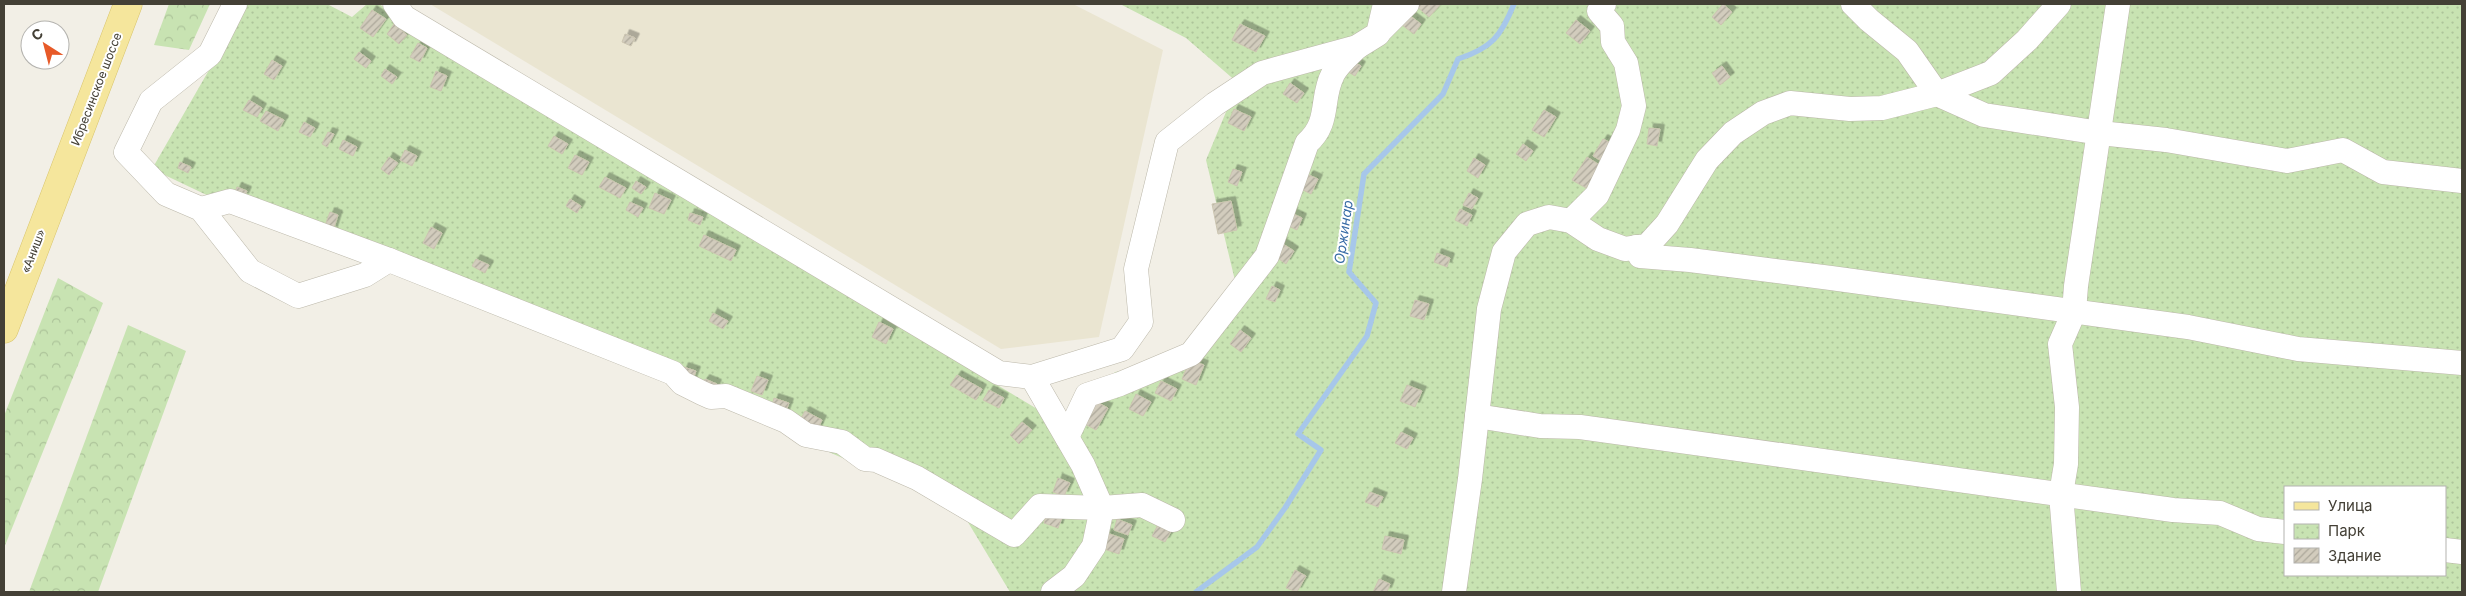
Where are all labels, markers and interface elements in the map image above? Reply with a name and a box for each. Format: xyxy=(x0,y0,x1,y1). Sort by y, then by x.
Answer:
north arrow xyxy=(20,20,70,70)
text: С xyxy=(28,24,46,44)
street label: Ибресинское шоссе xyxy=(68,30,124,148)
water label: Оржинар xyxy=(1330,199,1356,265)
street label: «Аниш» xyxy=(18,227,48,275)
legend xyxy=(2284,486,2446,576)
text: Улица xyxy=(2328,496,2372,515)
text: Парк xyxy=(2328,521,2365,540)
text: Здание xyxy=(2328,546,2382,565)

